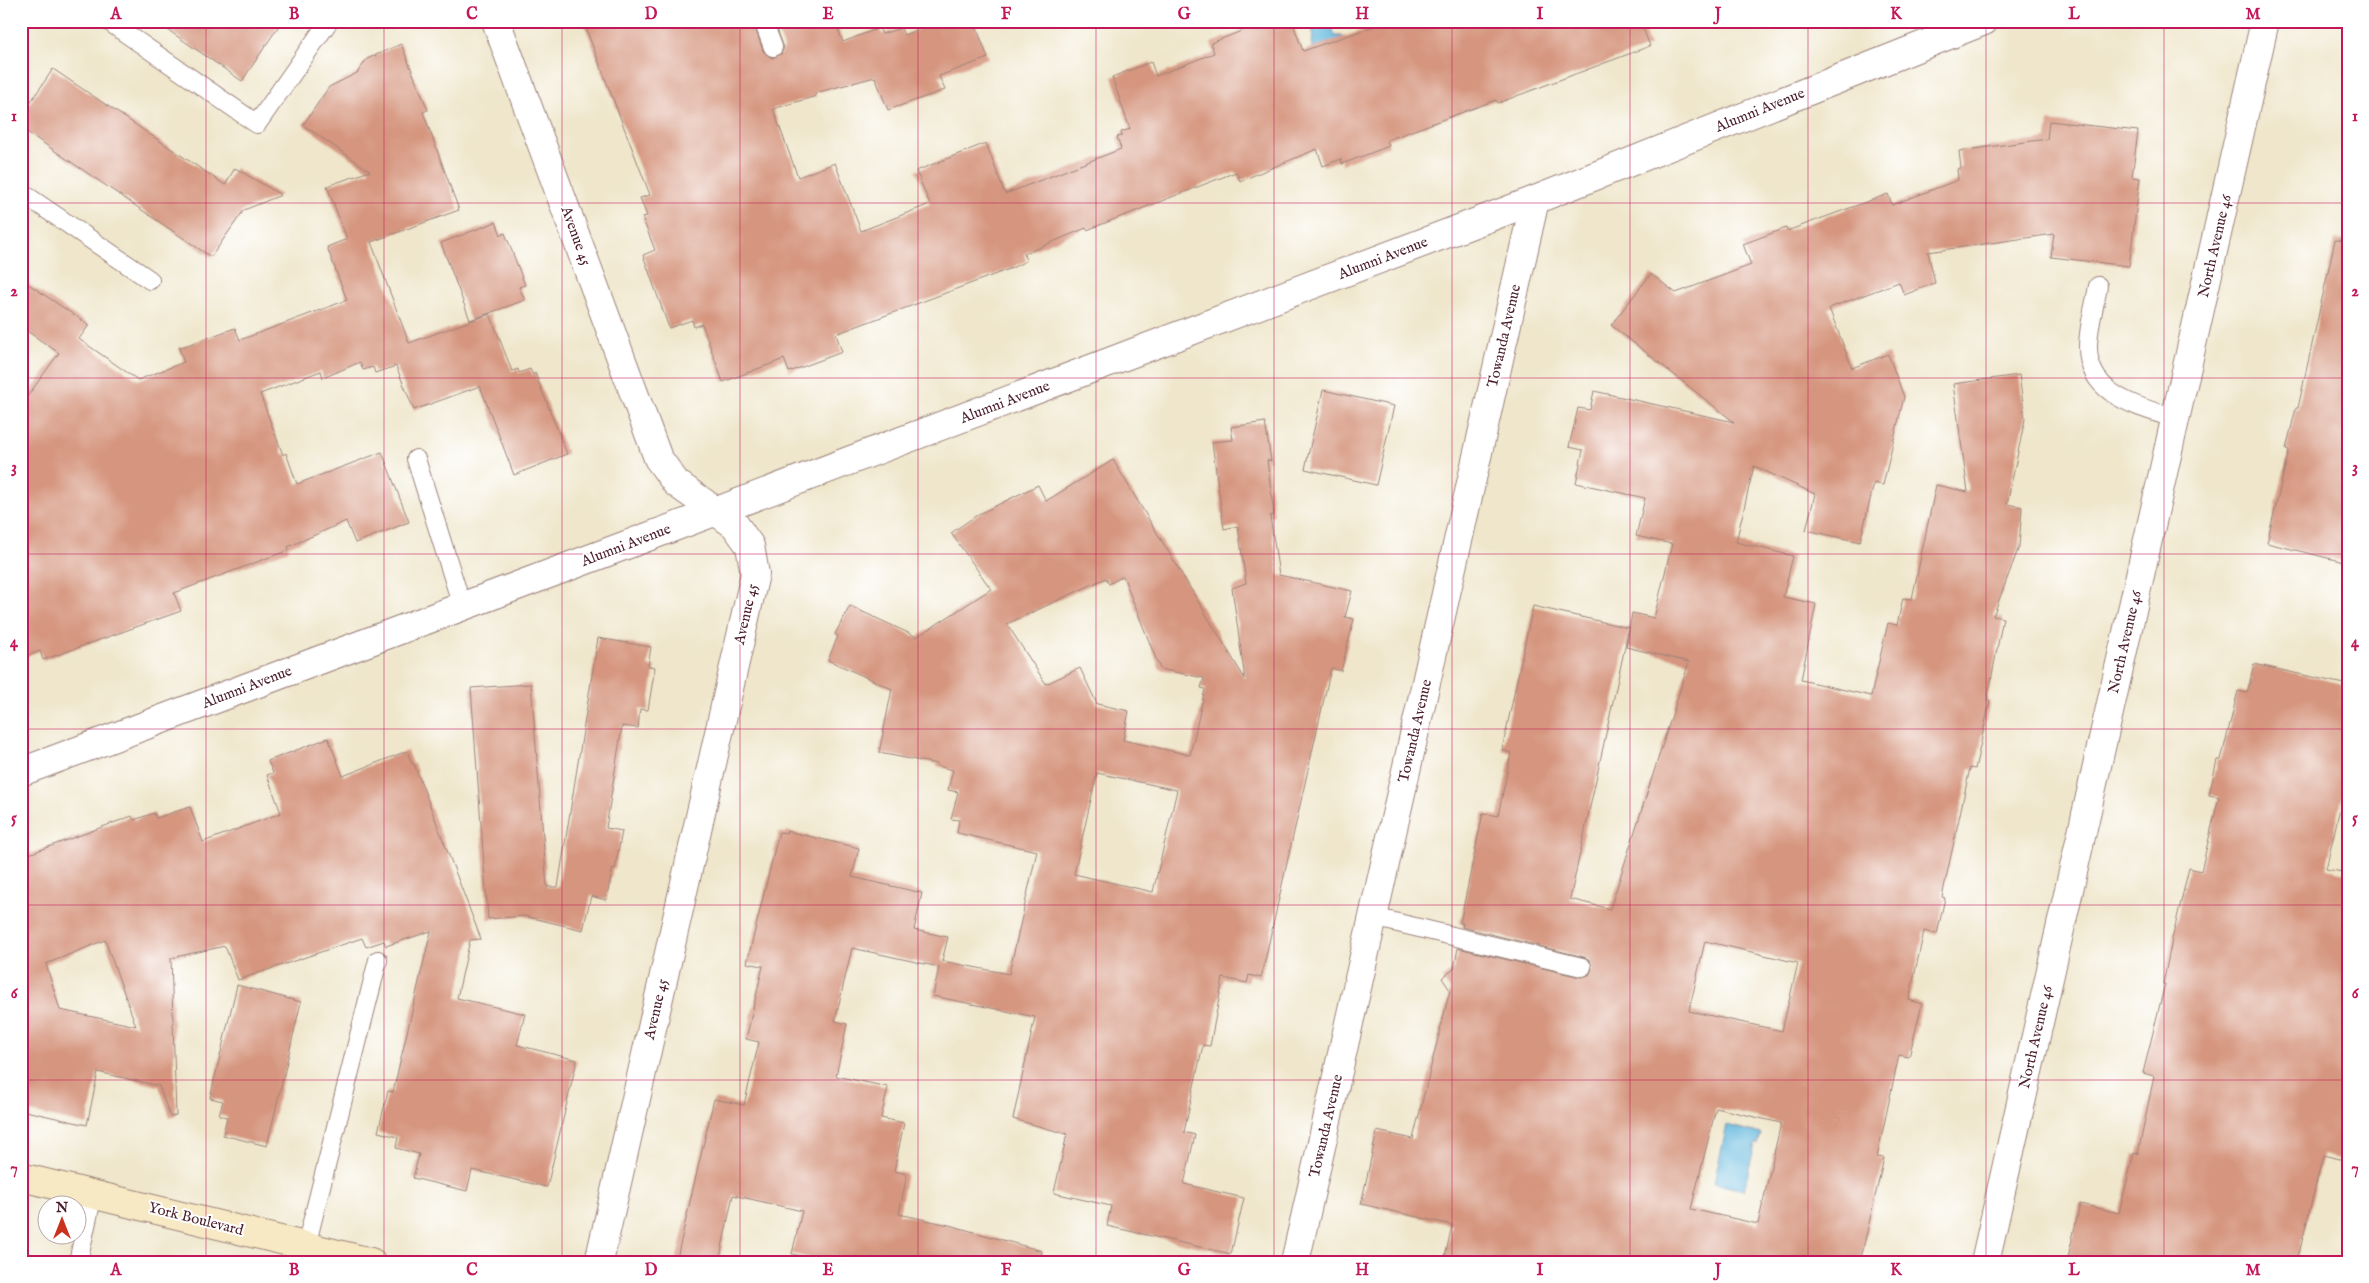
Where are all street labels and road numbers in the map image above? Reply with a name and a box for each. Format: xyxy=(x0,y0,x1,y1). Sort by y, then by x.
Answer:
street label: Alumni Avenue xyxy=(1712,83,1808,137)
street label: North Avenue 46 xyxy=(2194,192,2236,299)
street label: Avenue 45 xyxy=(556,203,596,269)
street label: Alumni Avenue xyxy=(1334,232,1431,284)
street label: Towanda Avenue xyxy=(1483,282,1525,389)
street label: Alumni Avenue xyxy=(956,376,1053,428)
street label: Alumni Avenue xyxy=(577,519,674,571)
street label: Avenue 45 xyxy=(730,581,762,647)
street label: North Avenue 46 xyxy=(2104,588,2146,695)
street label: Alumni Avenue xyxy=(198,661,295,713)
street label: Towanda Avenue xyxy=(1394,677,1436,784)
street label: Avenue 45 xyxy=(640,976,672,1042)
street label: North Avenue 46 xyxy=(2015,983,2057,1090)
street label: Towanda Avenue xyxy=(1305,1072,1347,1179)
street label: York Boulevard xyxy=(146,1198,246,1240)

